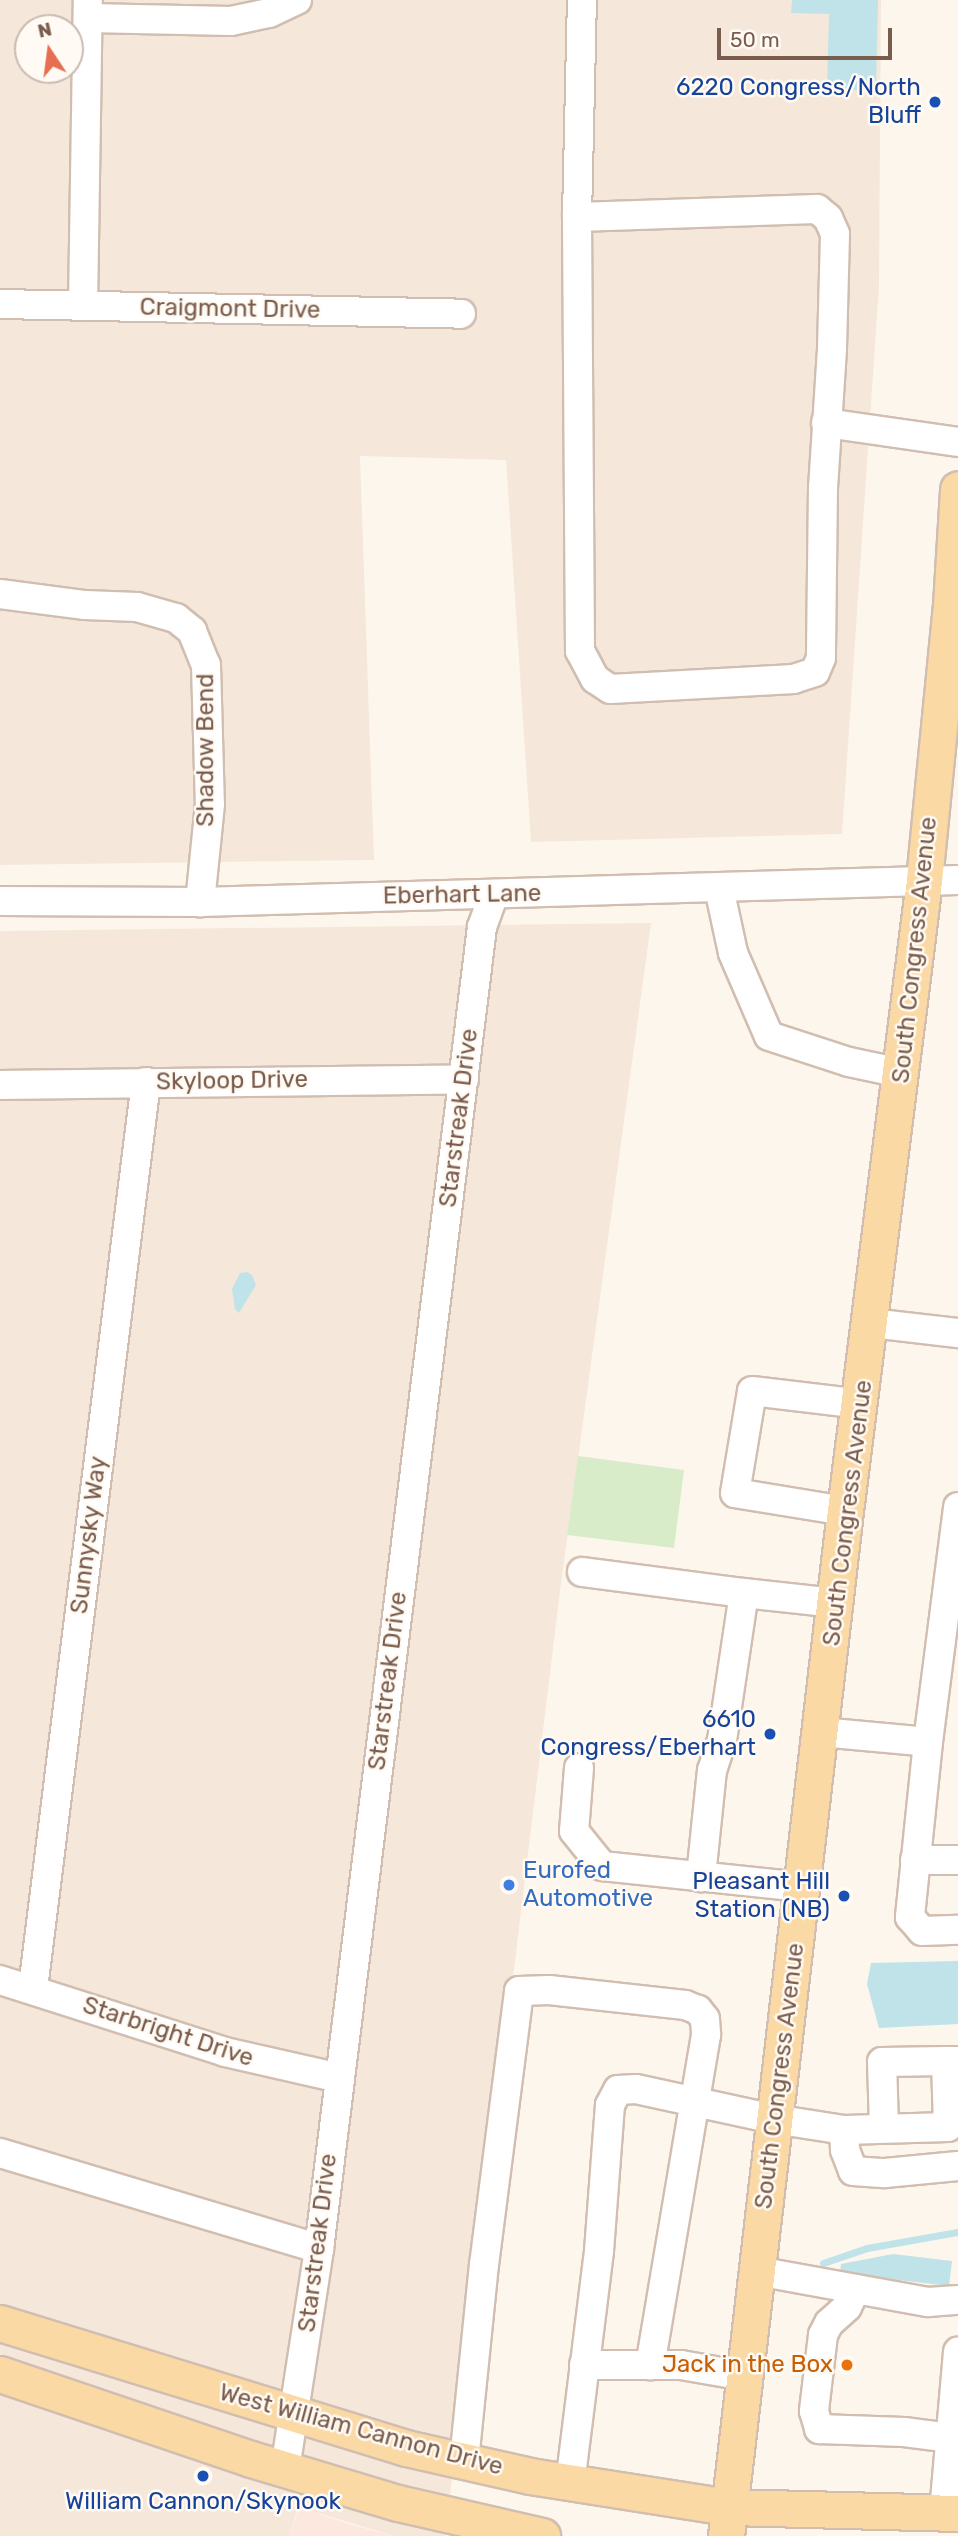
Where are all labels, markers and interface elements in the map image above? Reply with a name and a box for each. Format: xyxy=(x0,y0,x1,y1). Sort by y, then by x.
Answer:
north arrow xyxy=(14,14,84,84)
scale bar xyxy=(720,14,895,58)
text: N xyxy=(35,17,54,43)
text: 50 m xyxy=(730,27,780,52)
place label: 6220 Congress/North Bluff xyxy=(676,74,921,130)
marker: 6220 Congress/North Bluff xyxy=(927,94,943,110)
street label: Craigmont Drive xyxy=(139,293,321,325)
street label: Shadow Bend xyxy=(192,673,220,827)
street label: South Congress Avenue xyxy=(887,815,943,1085)
street label: Eberhart Lane xyxy=(383,879,541,911)
street label: Starstreak Drive xyxy=(434,1027,484,1209)
street label: Skyloop Drive xyxy=(156,1065,308,1097)
street label: South Congress Avenue xyxy=(817,1378,879,1648)
street label: Sunnysky Way xyxy=(65,1454,113,1616)
street label: Starstreak Drive xyxy=(363,1590,413,1772)
place label: 6610 Congress/Eberhart xyxy=(541,1706,756,1762)
marker: 6610 Congress/Eberhart xyxy=(762,1726,778,1742)
place label: Eurofed Automotive xyxy=(523,1857,653,1913)
place label: Pleasant Hill Station (NB) xyxy=(692,1868,830,1924)
marker: Eurofed Automotive xyxy=(501,1877,517,1893)
marker: Pleasant Hill Station (NB) xyxy=(836,1888,852,1904)
street label: South Congress Avenue xyxy=(749,1941,811,2211)
street label: Starbright Drive xyxy=(79,1991,257,2073)
street label: Starstreak Drive xyxy=(293,2152,343,2334)
place label: Jack in the Box xyxy=(661,2351,833,2379)
marker: Jack in the Box xyxy=(839,2357,855,2373)
street label: West William Cannon Drive xyxy=(216,2378,506,2482)
marker: William Cannon/Skynook xyxy=(195,2468,211,2484)
place label: William Cannon/Skynook xyxy=(65,2488,341,2516)

